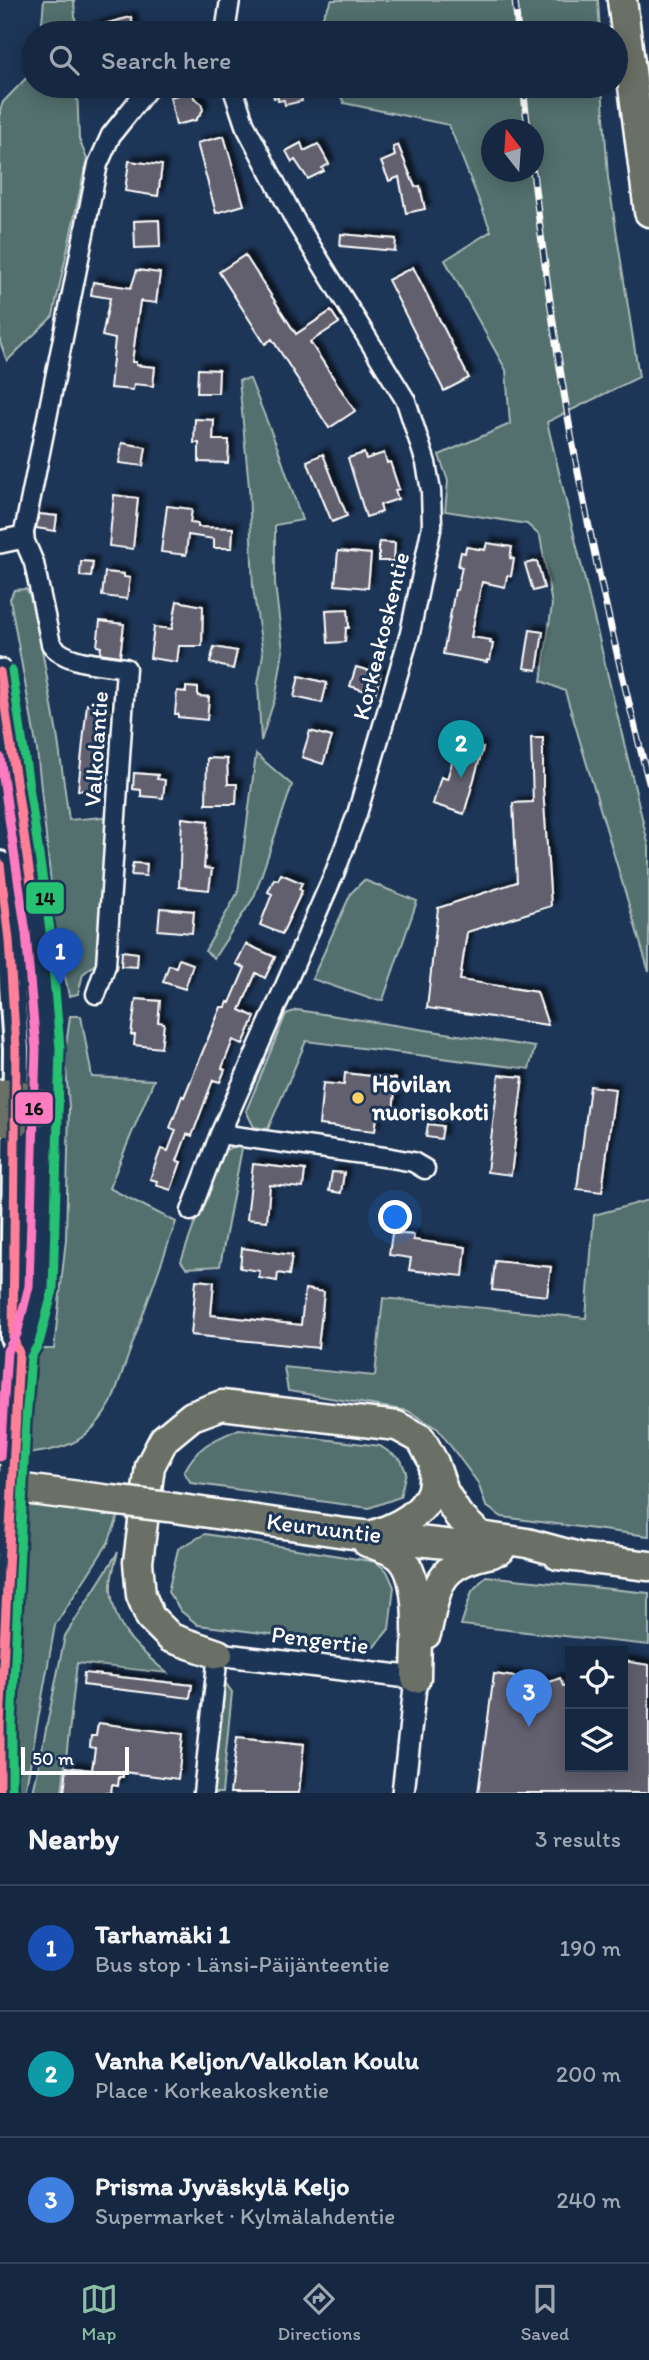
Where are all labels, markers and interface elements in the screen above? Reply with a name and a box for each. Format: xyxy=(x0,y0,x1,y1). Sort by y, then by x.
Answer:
search box xyxy=(21,21,628,98)
icon: search xyxy=(45,41,83,79)
text: Search here xyxy=(101,44,231,76)
north arrow xyxy=(481,119,544,182)
street label: Korkeakoskentie xyxy=(346,549,415,723)
street label: Valkolantie xyxy=(77,690,114,808)
pin: 2 xyxy=(438,720,484,778)
line badge: 14 xyxy=(25,881,65,915)
text: 14 xyxy=(35,887,56,910)
pin: 1 xyxy=(37,928,83,986)
place label: Hovilan nuorisokoti xyxy=(371,1069,489,1126)
marker: Hovilan nuorisokoti xyxy=(350,1090,366,1106)
line badge: 16 xyxy=(14,1091,54,1125)
text: 16 xyxy=(25,1097,43,1120)
your location xyxy=(378,1200,412,1234)
street label: Keuruuntie xyxy=(265,1506,383,1549)
street label: Pengertie xyxy=(270,1619,370,1660)
map controls xyxy=(565,1646,628,1772)
button: locate xyxy=(565,1646,628,1709)
pin: 3 xyxy=(506,1669,552,1727)
button: layers xyxy=(565,1709,628,1772)
scale bar xyxy=(21,1744,130,1776)
text: 50 m xyxy=(32,1747,74,1770)
text: Nearby xyxy=(28,1820,119,1857)
text: 3 results xyxy=(535,1825,621,1853)
text: Tarhamäki 1 xyxy=(95,1918,230,1950)
text: 1 xyxy=(46,1934,56,1962)
text: 190 m xyxy=(560,1934,621,1962)
text: Bus stop · Länsi-Päijänteentie xyxy=(95,1950,390,1978)
text: Vanha Keljon/Valkolan Koulu xyxy=(95,2044,419,2076)
text: 2 xyxy=(45,2060,57,2088)
text: 200 m xyxy=(556,2060,621,2088)
text: Place · Korkeakoskentie xyxy=(95,2076,329,2104)
text: Prisma Jyväskylä Keljo xyxy=(95,2170,349,2202)
text: 3 xyxy=(45,2186,57,2214)
text: 240 m xyxy=(556,2186,621,2214)
text: Supermarket · Kylmälahdentie xyxy=(95,2202,395,2230)
tab: Map xyxy=(80,2280,118,2345)
tab: Directions xyxy=(277,2280,361,2345)
tab: Saved xyxy=(521,2280,569,2345)

